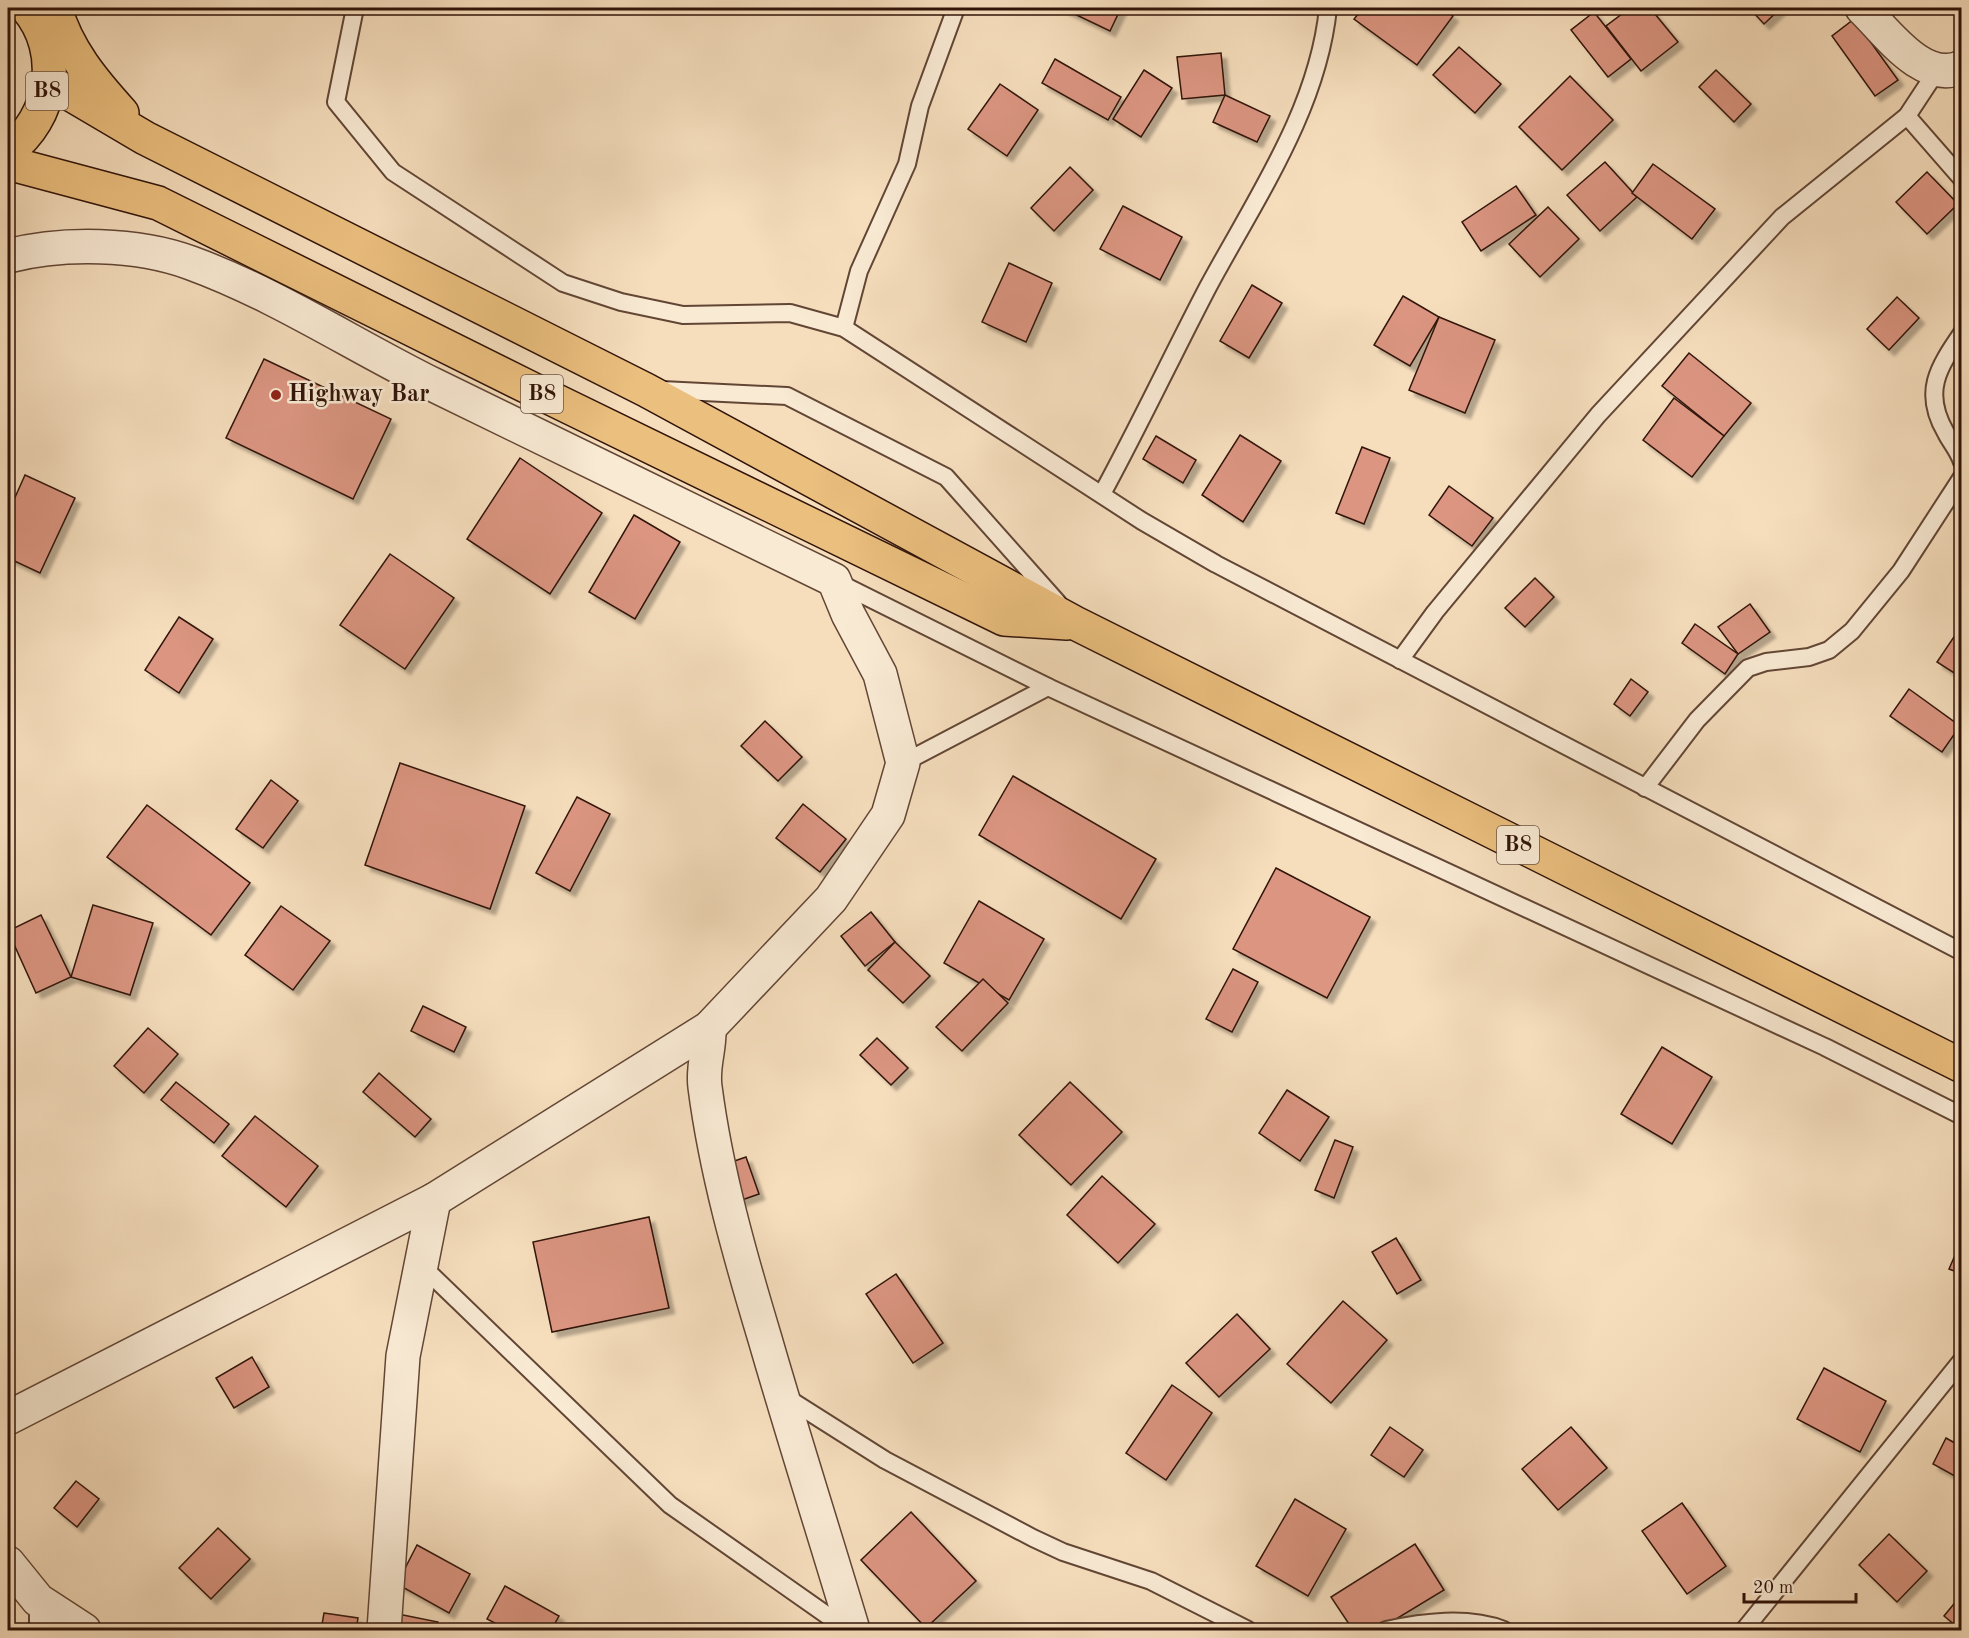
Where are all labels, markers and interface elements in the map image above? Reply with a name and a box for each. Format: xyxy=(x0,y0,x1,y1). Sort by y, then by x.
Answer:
road number: B8 xyxy=(26,72,68,110)
road number: B8 xyxy=(521,375,563,413)
place label: Highway Bar xyxy=(288,383,430,407)
marker: Highway Bar xyxy=(269,388,283,402)
road number: B8 xyxy=(1497,826,1539,864)
scale bar xyxy=(1744,1566,1856,1604)
text: 20 m xyxy=(1753,1579,1793,1597)

